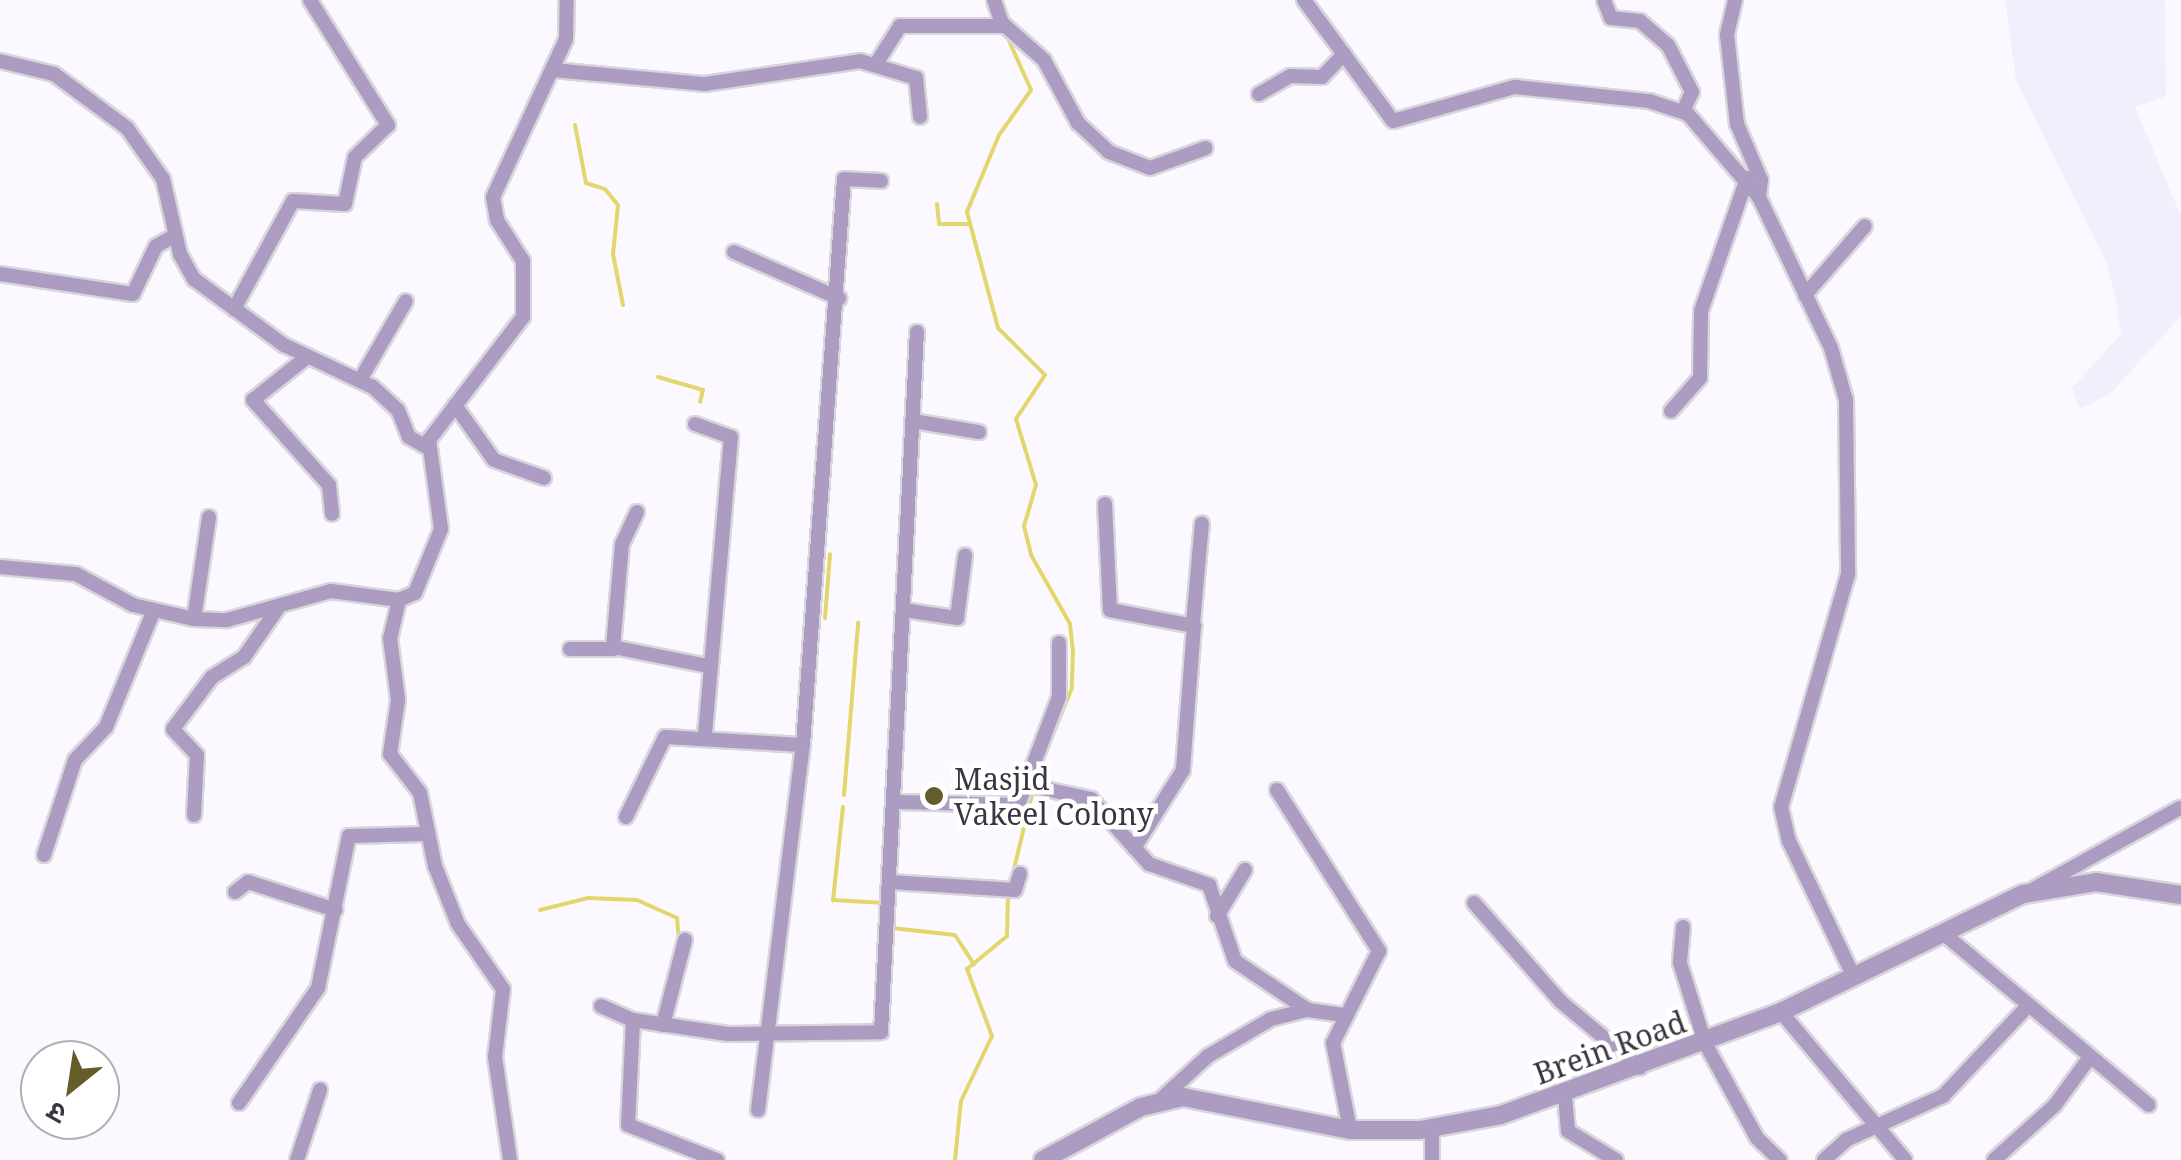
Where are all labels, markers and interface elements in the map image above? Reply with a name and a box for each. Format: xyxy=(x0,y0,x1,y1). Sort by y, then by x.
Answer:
place label: Masjid Vakeel Colony xyxy=(954,761,1154,832)
marker: Masjid Vakeel Colony xyxy=(923,785,945,807)
street label: Brein Road xyxy=(1529,1004,1691,1092)
north arrow xyxy=(20,1040,120,1140)
text: उ xyxy=(39,1094,73,1135)

